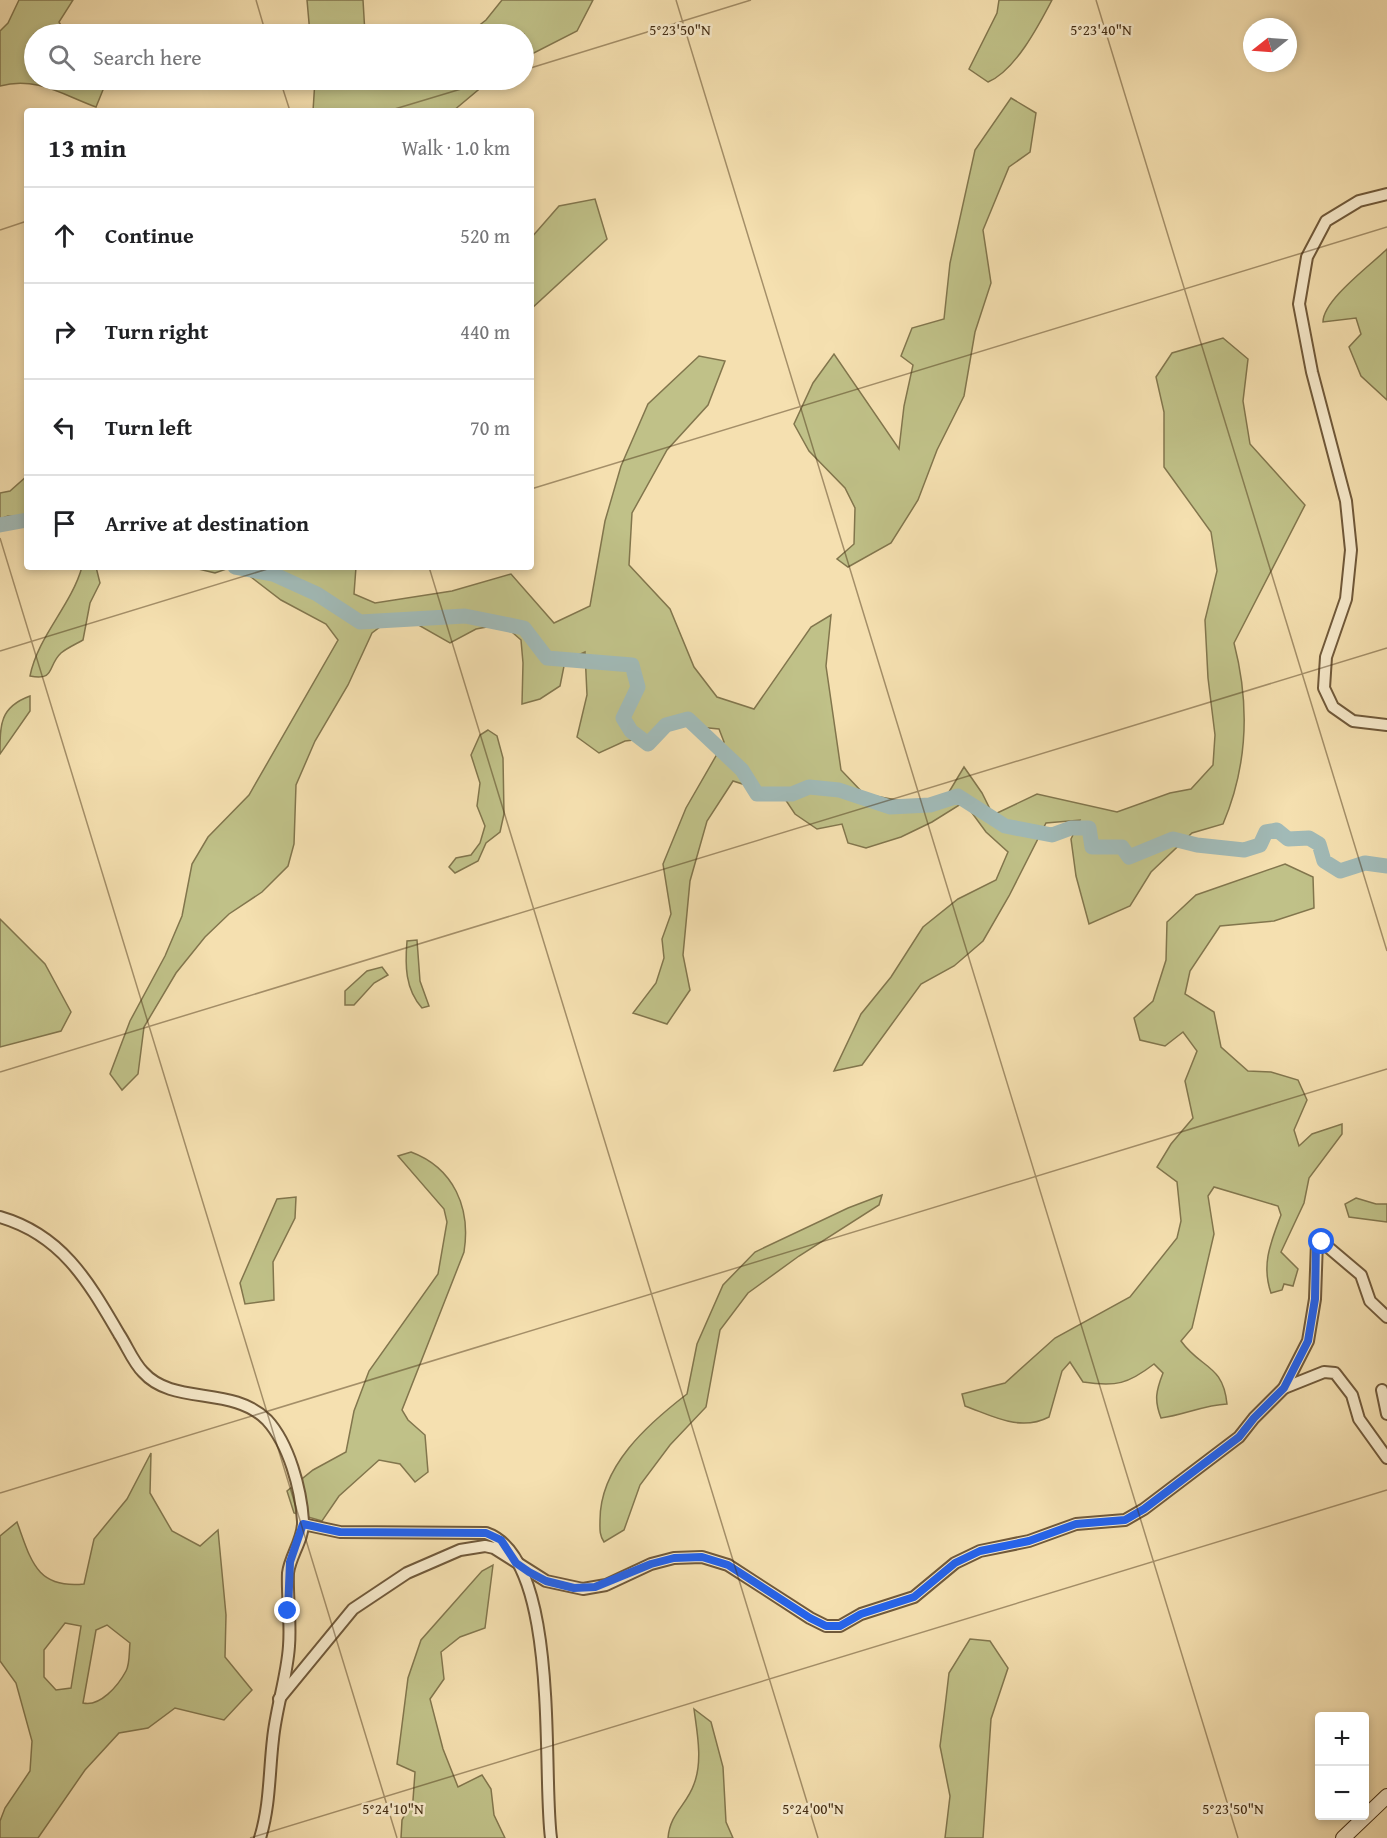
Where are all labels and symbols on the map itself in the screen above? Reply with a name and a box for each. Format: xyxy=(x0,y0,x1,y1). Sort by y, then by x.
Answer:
north arrow xyxy=(1243,18,1297,72)
text: 5°23'50"N xyxy=(649,19,711,40)
text: 5°23'40"N xyxy=(1070,19,1132,40)
route start xyxy=(1308,1228,1334,1254)
route end xyxy=(274,1597,300,1623)
text: 5°24'10"N xyxy=(362,1798,424,1819)
text: 5°24'00"N xyxy=(782,1798,844,1819)
text: 5°23'50"N xyxy=(1202,1798,1264,1819)

